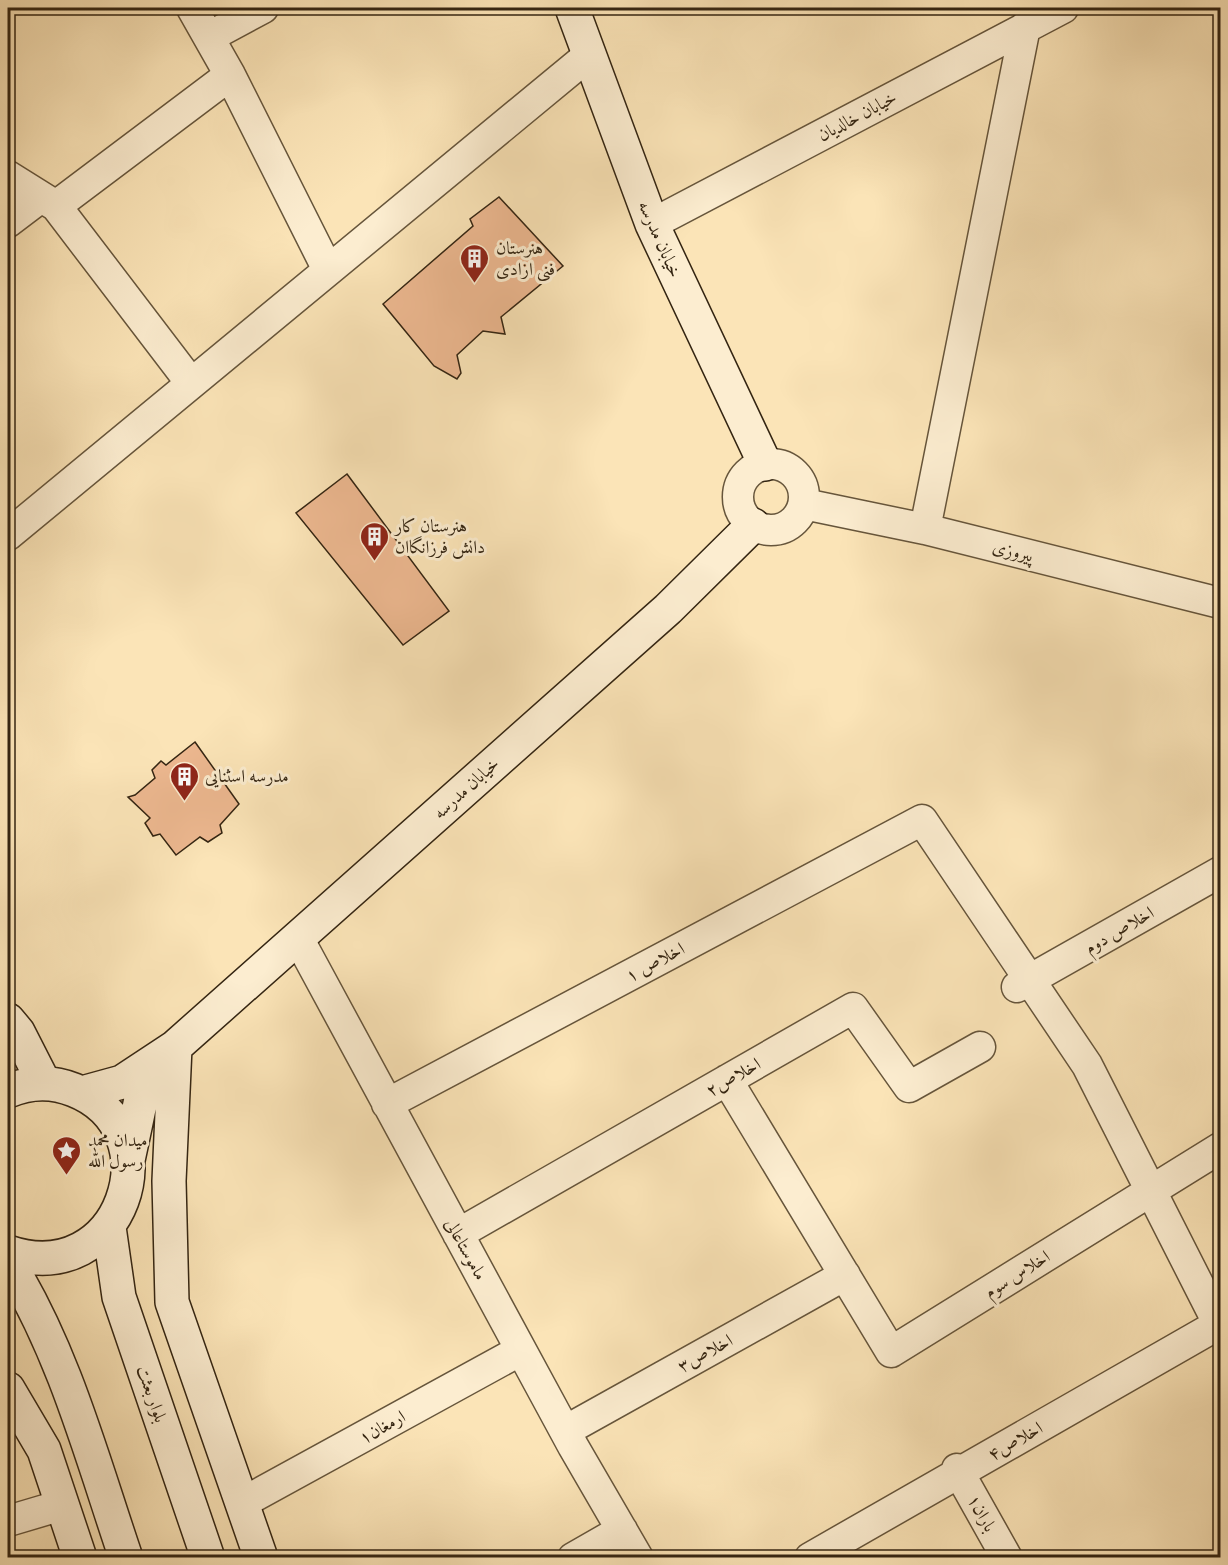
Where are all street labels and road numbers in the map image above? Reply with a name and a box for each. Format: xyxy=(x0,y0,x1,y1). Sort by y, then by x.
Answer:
street label: خیابان خالدیان xyxy=(814,86,900,146)
street label: خیابان مدرسه xyxy=(633,197,687,281)
street label: پیروزی xyxy=(990,535,1037,569)
street label: خیابان مدرسه xyxy=(428,752,504,824)
street label: اخلاص دوم xyxy=(1080,901,1160,963)
street label: اخلاص ۱ xyxy=(622,937,688,987)
street label: اخلاص۲ xyxy=(702,1053,764,1101)
street label: ماموستاعالی xyxy=(440,1214,492,1284)
street label: اخلاس سوم xyxy=(980,1245,1057,1307)
street label: اخلاص۳ xyxy=(674,1329,736,1377)
street label: بلوار بعثت xyxy=(132,1363,172,1425)
street label: ارمغان۱ xyxy=(355,1405,409,1449)
street label: اخلاص۴ xyxy=(984,1417,1046,1465)
street label: باران۱ xyxy=(963,1490,1001,1536)

